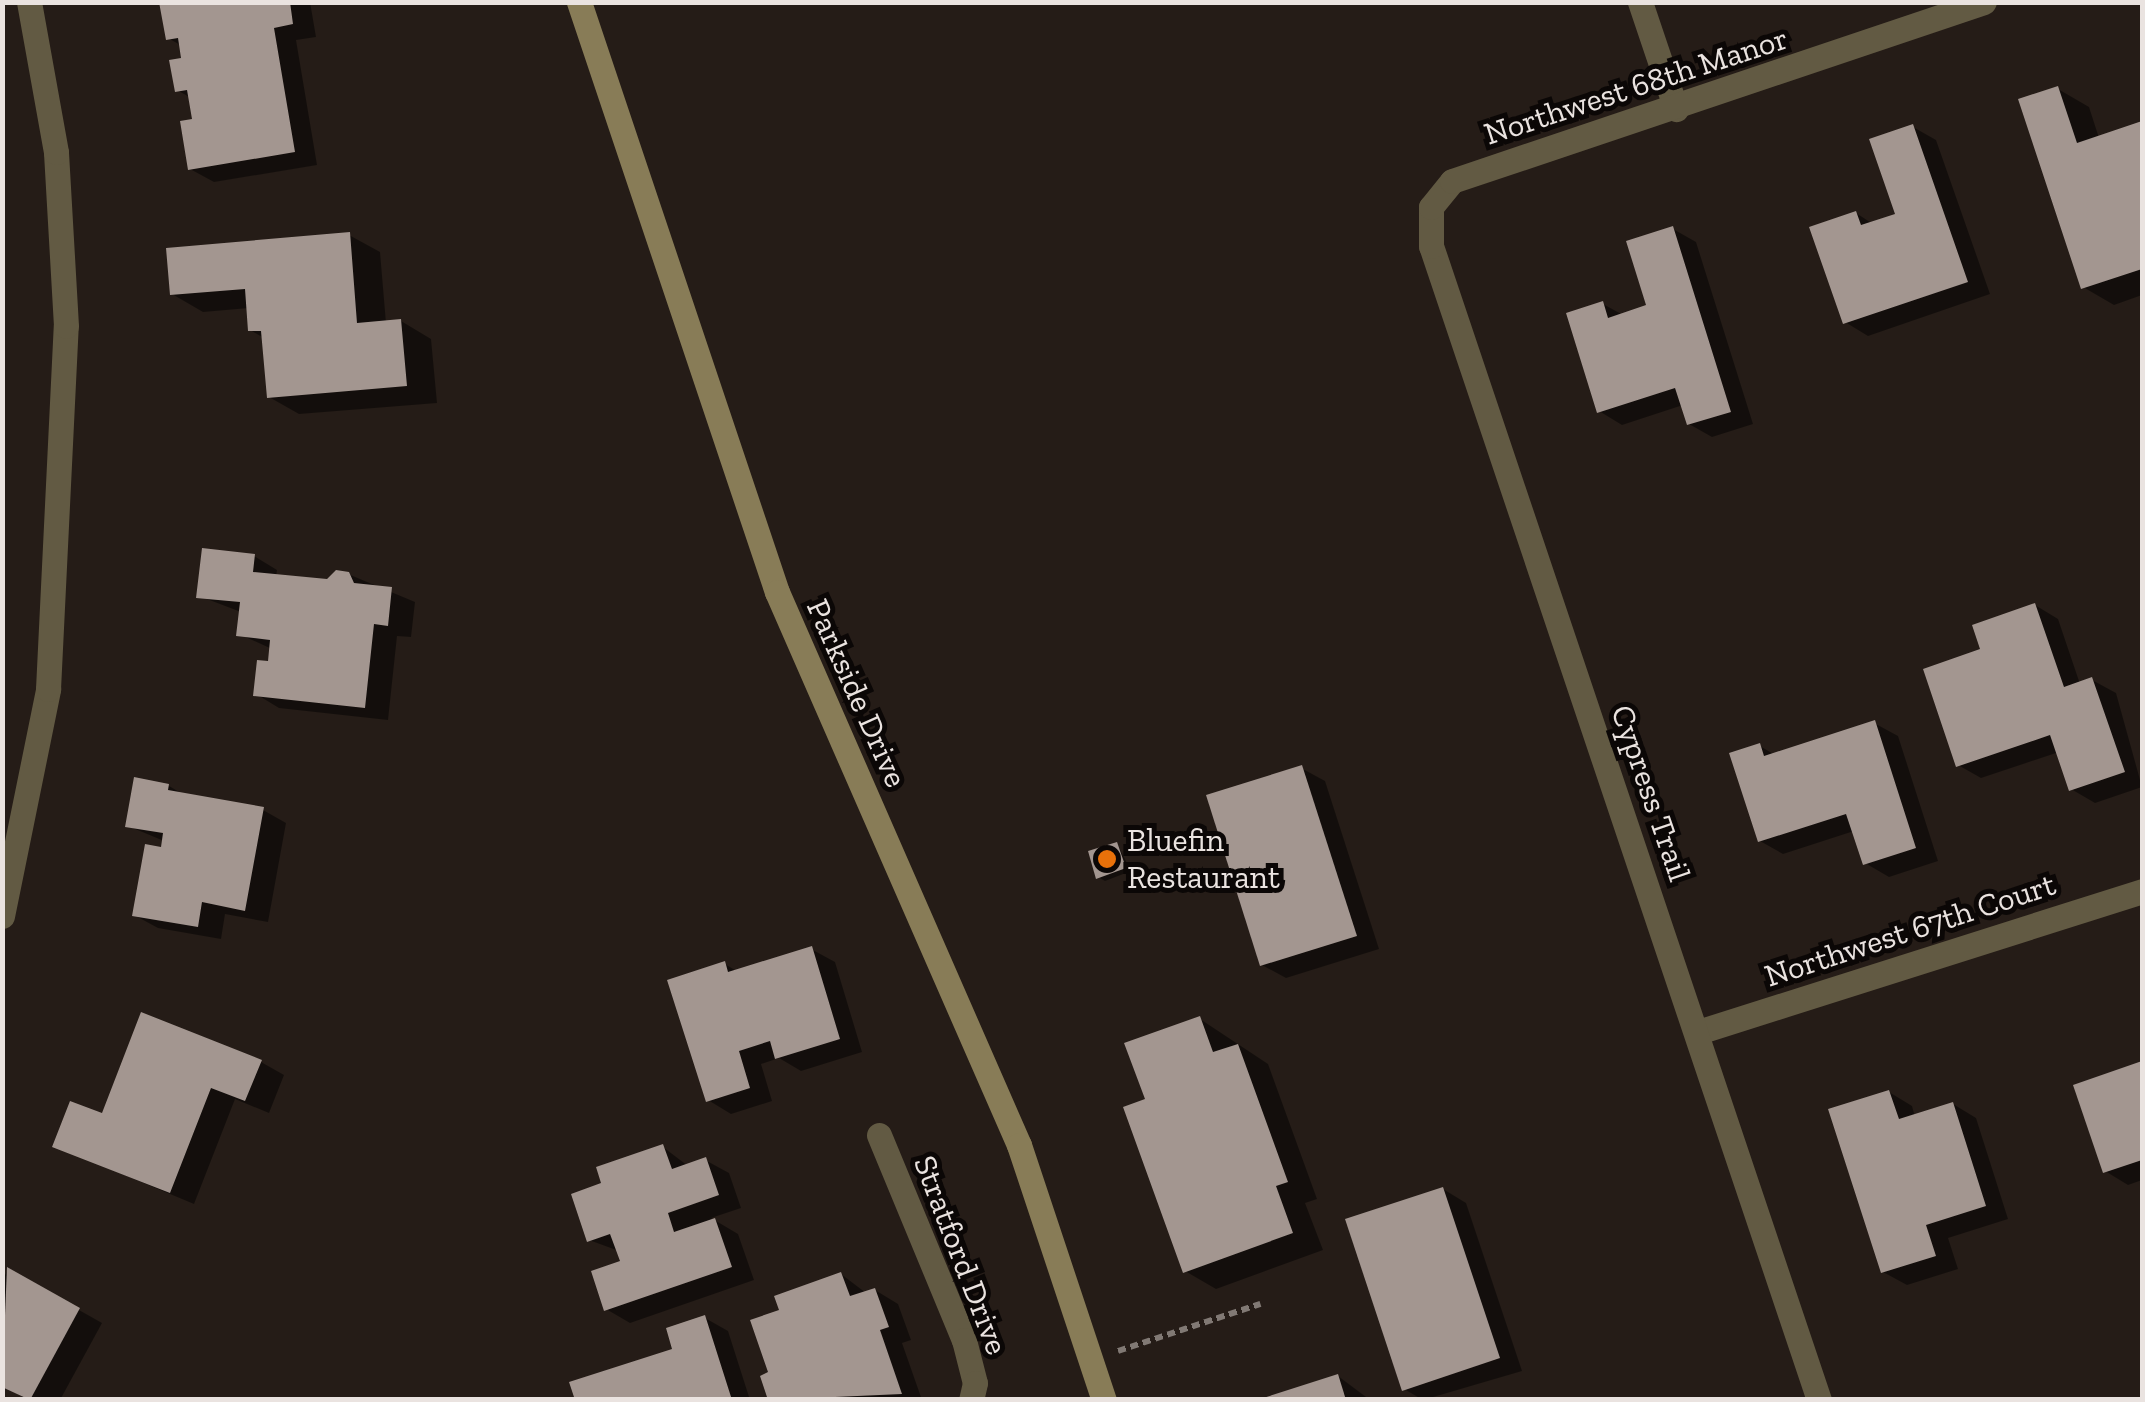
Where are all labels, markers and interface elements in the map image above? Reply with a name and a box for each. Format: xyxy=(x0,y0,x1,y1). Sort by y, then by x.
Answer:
street label: Northwest 68th Manor xyxy=(1479,19,1793,153)
street label: Parkside Drive xyxy=(798,593,916,793)
street label: Cypress Trail xyxy=(1603,700,1699,886)
place label: Bluefin Restaurant xyxy=(1127,822,1280,897)
marker: Bluefin Restaurant xyxy=(1096,848,1118,870)
street label: Northwest 67th Court xyxy=(1760,865,2060,995)
street label: Stratford Drive xyxy=(906,1150,1016,1360)

